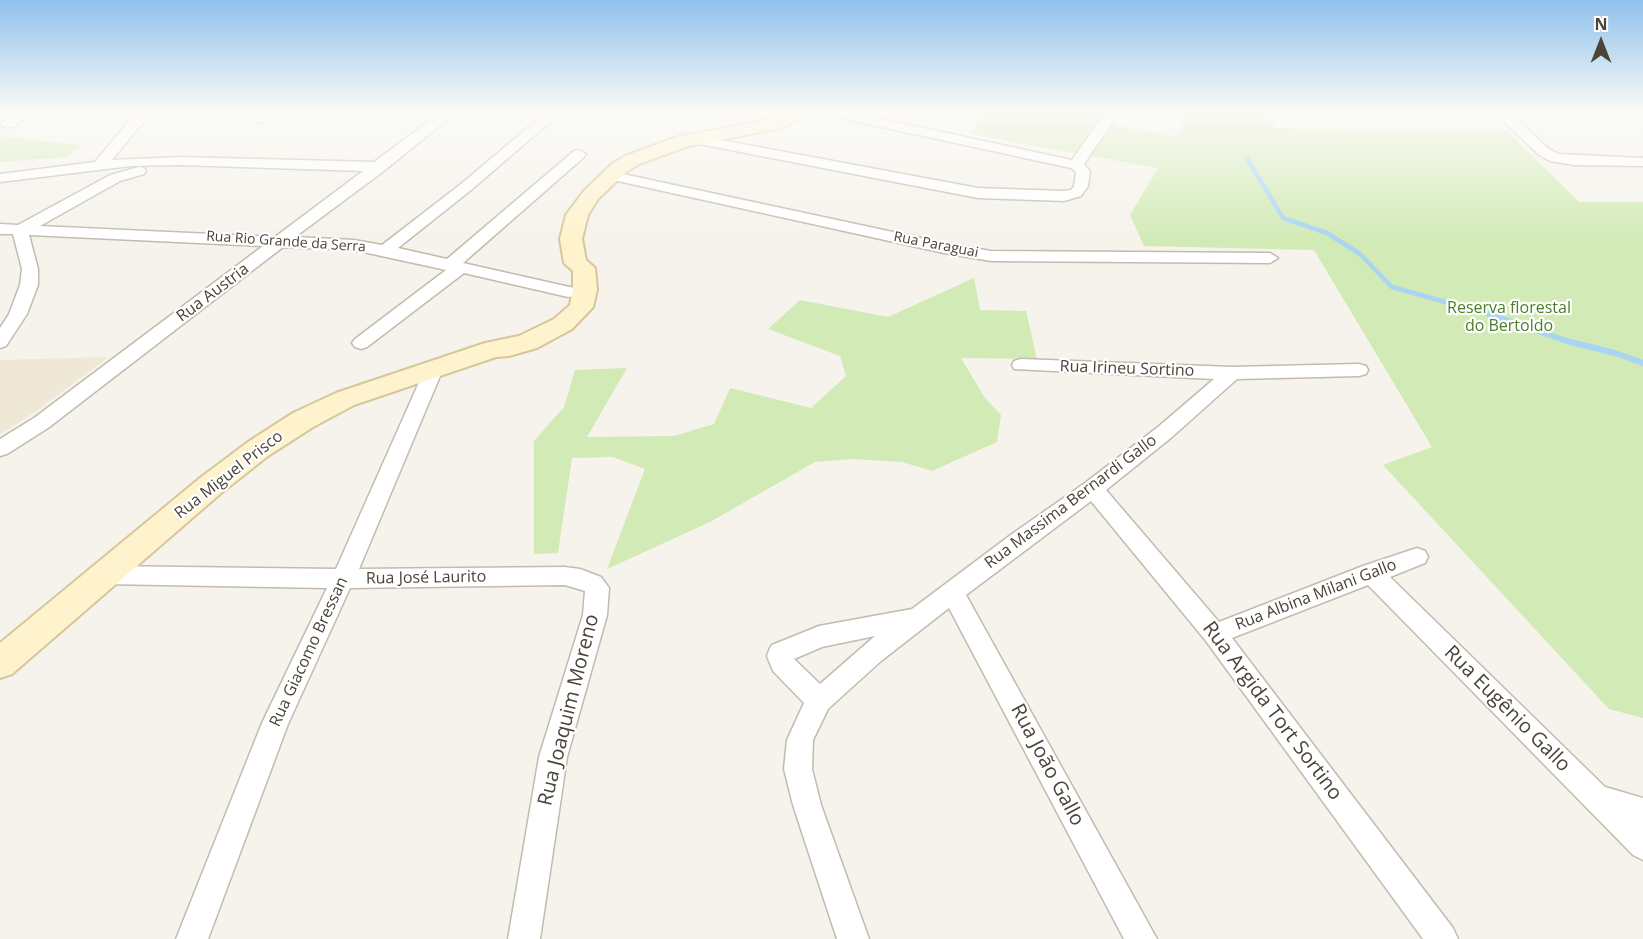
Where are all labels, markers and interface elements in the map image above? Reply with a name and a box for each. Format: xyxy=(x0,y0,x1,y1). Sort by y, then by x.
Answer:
north arrow xyxy=(1571,12,1631,72)
text: N xyxy=(1594,13,1608,35)
street label: Rua Rio Grande da Serra xyxy=(206,228,366,256)
street label: Rua Paraguai xyxy=(892,229,980,261)
street label: Rua Austria xyxy=(173,260,253,326)
park label: Reserva florestal do Bertoldo xyxy=(1447,298,1571,336)
street label: Rua Irineu Sortino xyxy=(1059,357,1195,381)
street label: Rua Miguel Prisco xyxy=(171,427,287,523)
street label: Rua Massima Bernardi Gallo xyxy=(981,431,1161,573)
street label: Rua Albina Milani Gallo xyxy=(1233,555,1399,635)
street label: Rua José Laurito xyxy=(366,567,486,589)
street label: Rua Giacomo Bressan xyxy=(266,574,352,730)
street label: Rua Joaquim Moreno xyxy=(534,612,604,808)
street label: Rua Argida Tort Sortino xyxy=(1197,617,1347,805)
street label: Rua Eugênio Gallo xyxy=(1439,641,1575,777)
street label: Rua João Gallo xyxy=(1005,700,1089,830)

